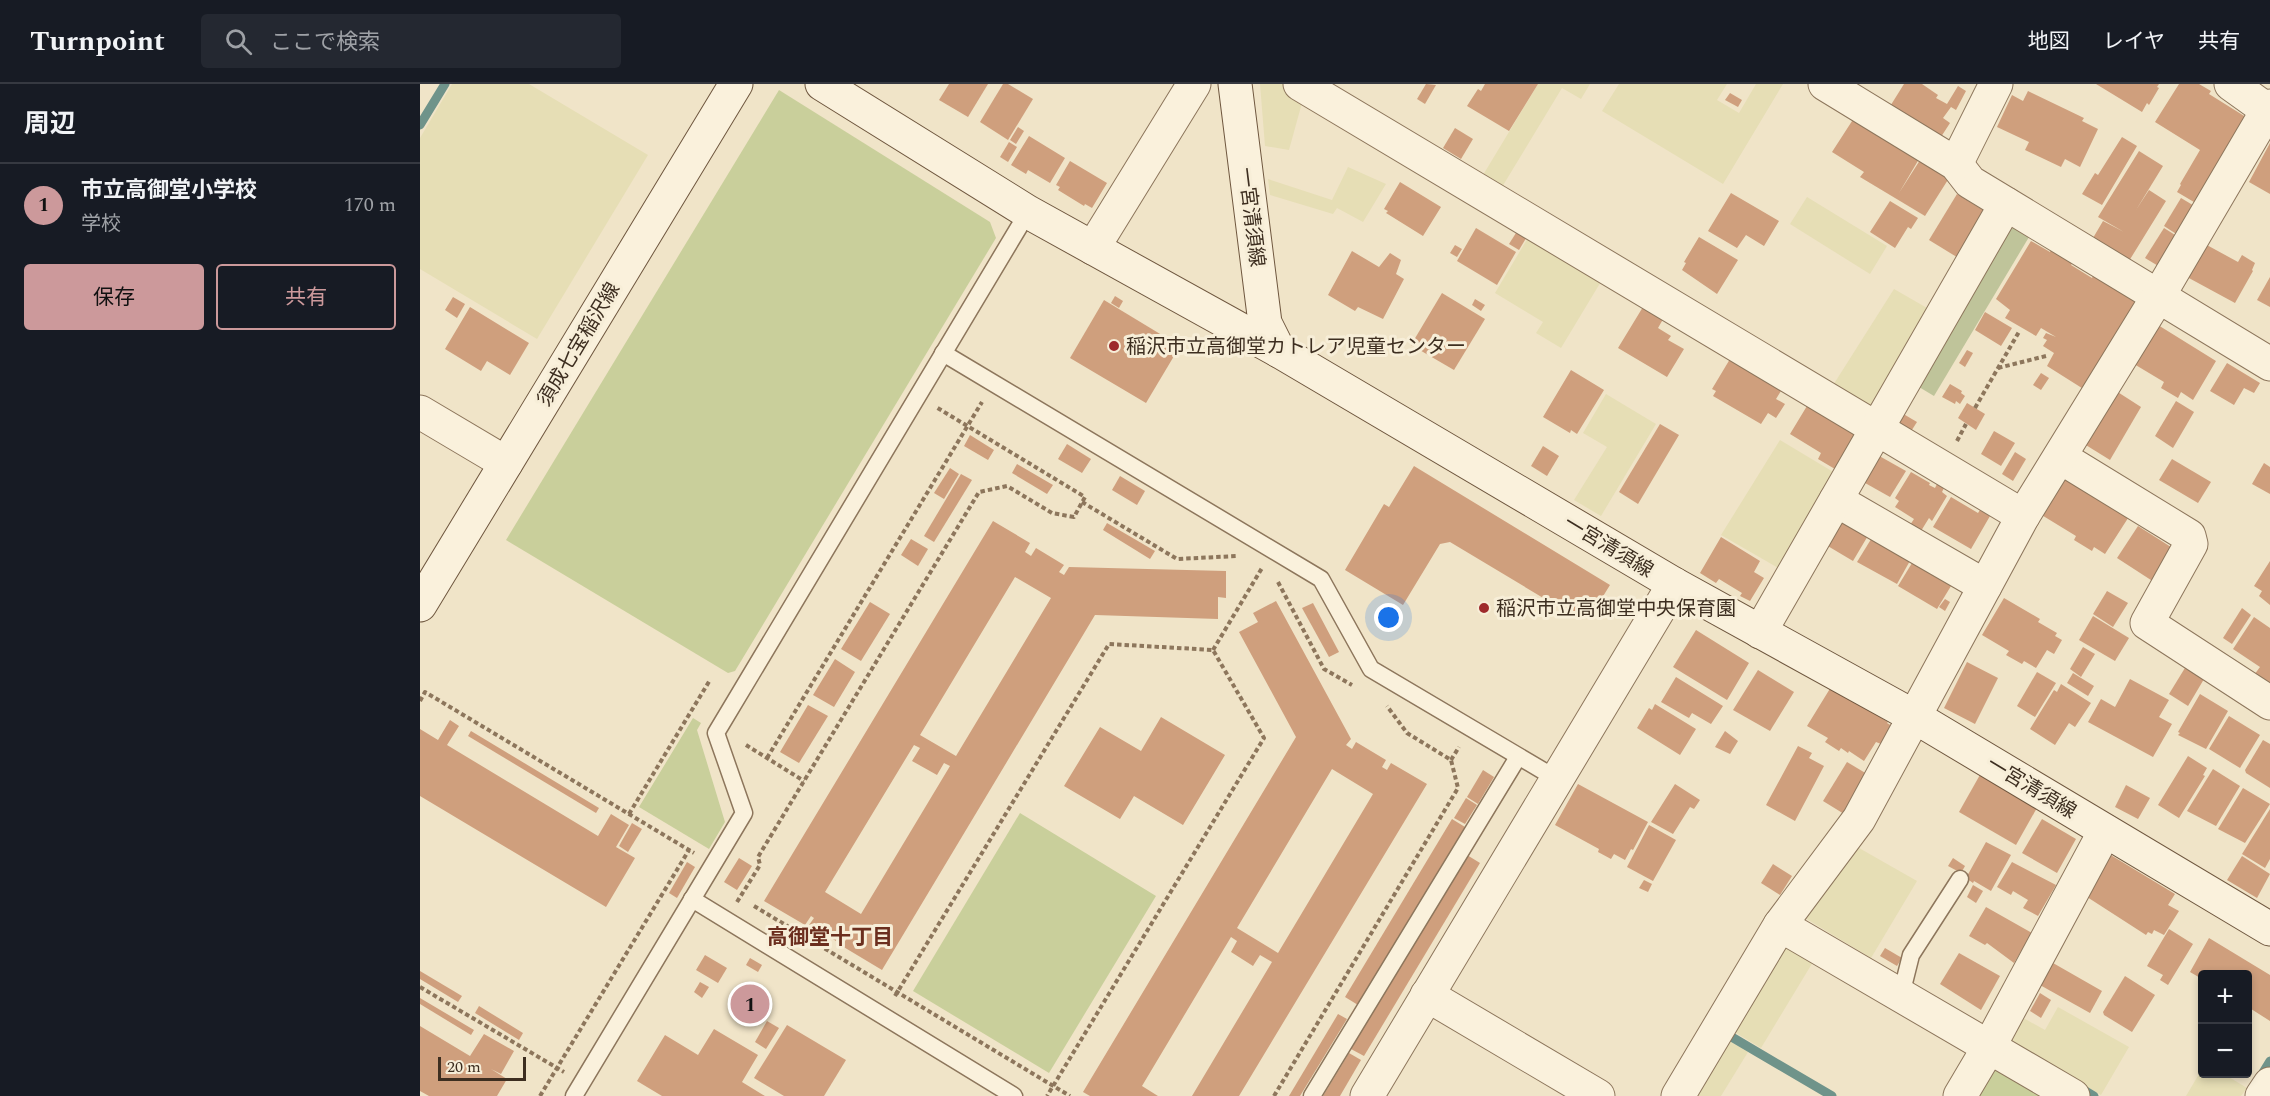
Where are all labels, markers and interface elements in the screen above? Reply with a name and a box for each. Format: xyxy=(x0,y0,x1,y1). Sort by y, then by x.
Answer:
search box xyxy=(201,14,621,68)
text: Turnpoint xyxy=(30,20,165,63)
icon: search xyxy=(222,25,255,58)
text: ここで検索 xyxy=(270,26,380,59)
text: 地図 xyxy=(2028,26,2070,58)
text: レイヤ xyxy=(2103,26,2165,58)
text: 共有 xyxy=(2198,26,2240,58)
text: 周辺 xyxy=(24,104,76,144)
street label: 一宮清須線 xyxy=(1230,166,1272,269)
text: 市立高御堂小学校 xyxy=(81,174,257,207)
text: 1 xyxy=(38,190,49,220)
text: 170 m xyxy=(344,190,396,220)
text: 学校 xyxy=(81,209,121,239)
button: 保存 xyxy=(24,264,204,330)
button: 共有 xyxy=(216,264,396,330)
street label: 須成七宝稲沢線 xyxy=(530,277,628,412)
place label: 稲沢市立高御堂カトレア児童センター xyxy=(1126,332,1466,362)
marker: 稲沢市立高御堂カトレア児童センター xyxy=(1107,339,1121,353)
street label: 一宮清須線 xyxy=(1558,508,1659,585)
place label: 稲沢市立高御堂中央保育園 xyxy=(1496,594,1736,624)
marker: 稲沢市立高御堂中央保育園 xyxy=(1477,601,1491,615)
your location xyxy=(1374,603,1403,632)
street label: 一宮清須線 xyxy=(1981,749,2082,826)
district label: 高御堂十丁目 xyxy=(767,922,893,954)
map controls xyxy=(2198,970,2252,1078)
button: + xyxy=(2198,970,2252,1024)
pin: 1 xyxy=(730,982,770,1026)
button: − xyxy=(2198,1024,2252,1078)
scale bar xyxy=(438,1054,526,1082)
text: 20 m xyxy=(447,1055,481,1079)

